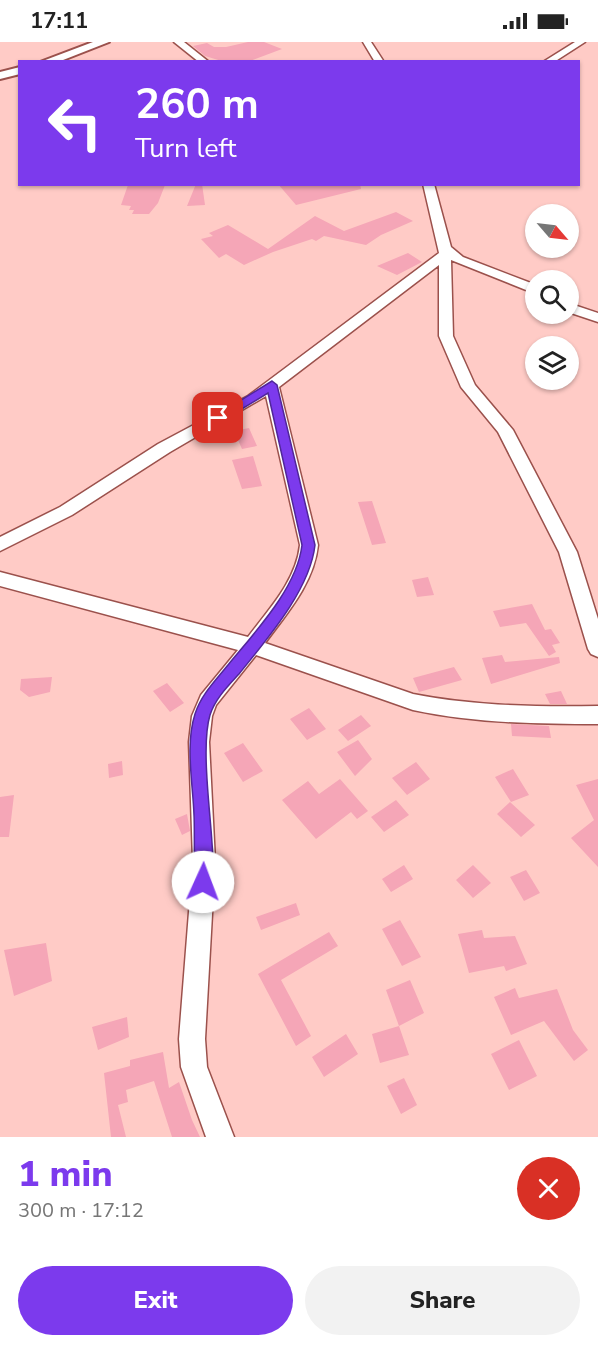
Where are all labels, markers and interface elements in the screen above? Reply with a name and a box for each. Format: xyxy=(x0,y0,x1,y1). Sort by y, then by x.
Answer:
text: 17:11 xyxy=(30,6,88,36)
text: 260 m xyxy=(135,76,259,133)
icon: left xyxy=(36,84,114,162)
text: Turn left xyxy=(135,130,236,167)
north arrow xyxy=(525,204,579,258)
map controls xyxy=(525,204,579,390)
button: search xyxy=(525,270,579,324)
button: layers xyxy=(525,336,579,390)
pin xyxy=(192,392,243,443)
icon: arrive xyxy=(201,401,234,434)
position arrow xyxy=(171,850,235,914)
text: 1 min xyxy=(18,1150,113,1199)
button: close xyxy=(517,1157,580,1220)
text: 300 m · 17:12 xyxy=(18,1197,144,1224)
button: Exit xyxy=(18,1266,293,1335)
button: Share xyxy=(305,1266,580,1335)

